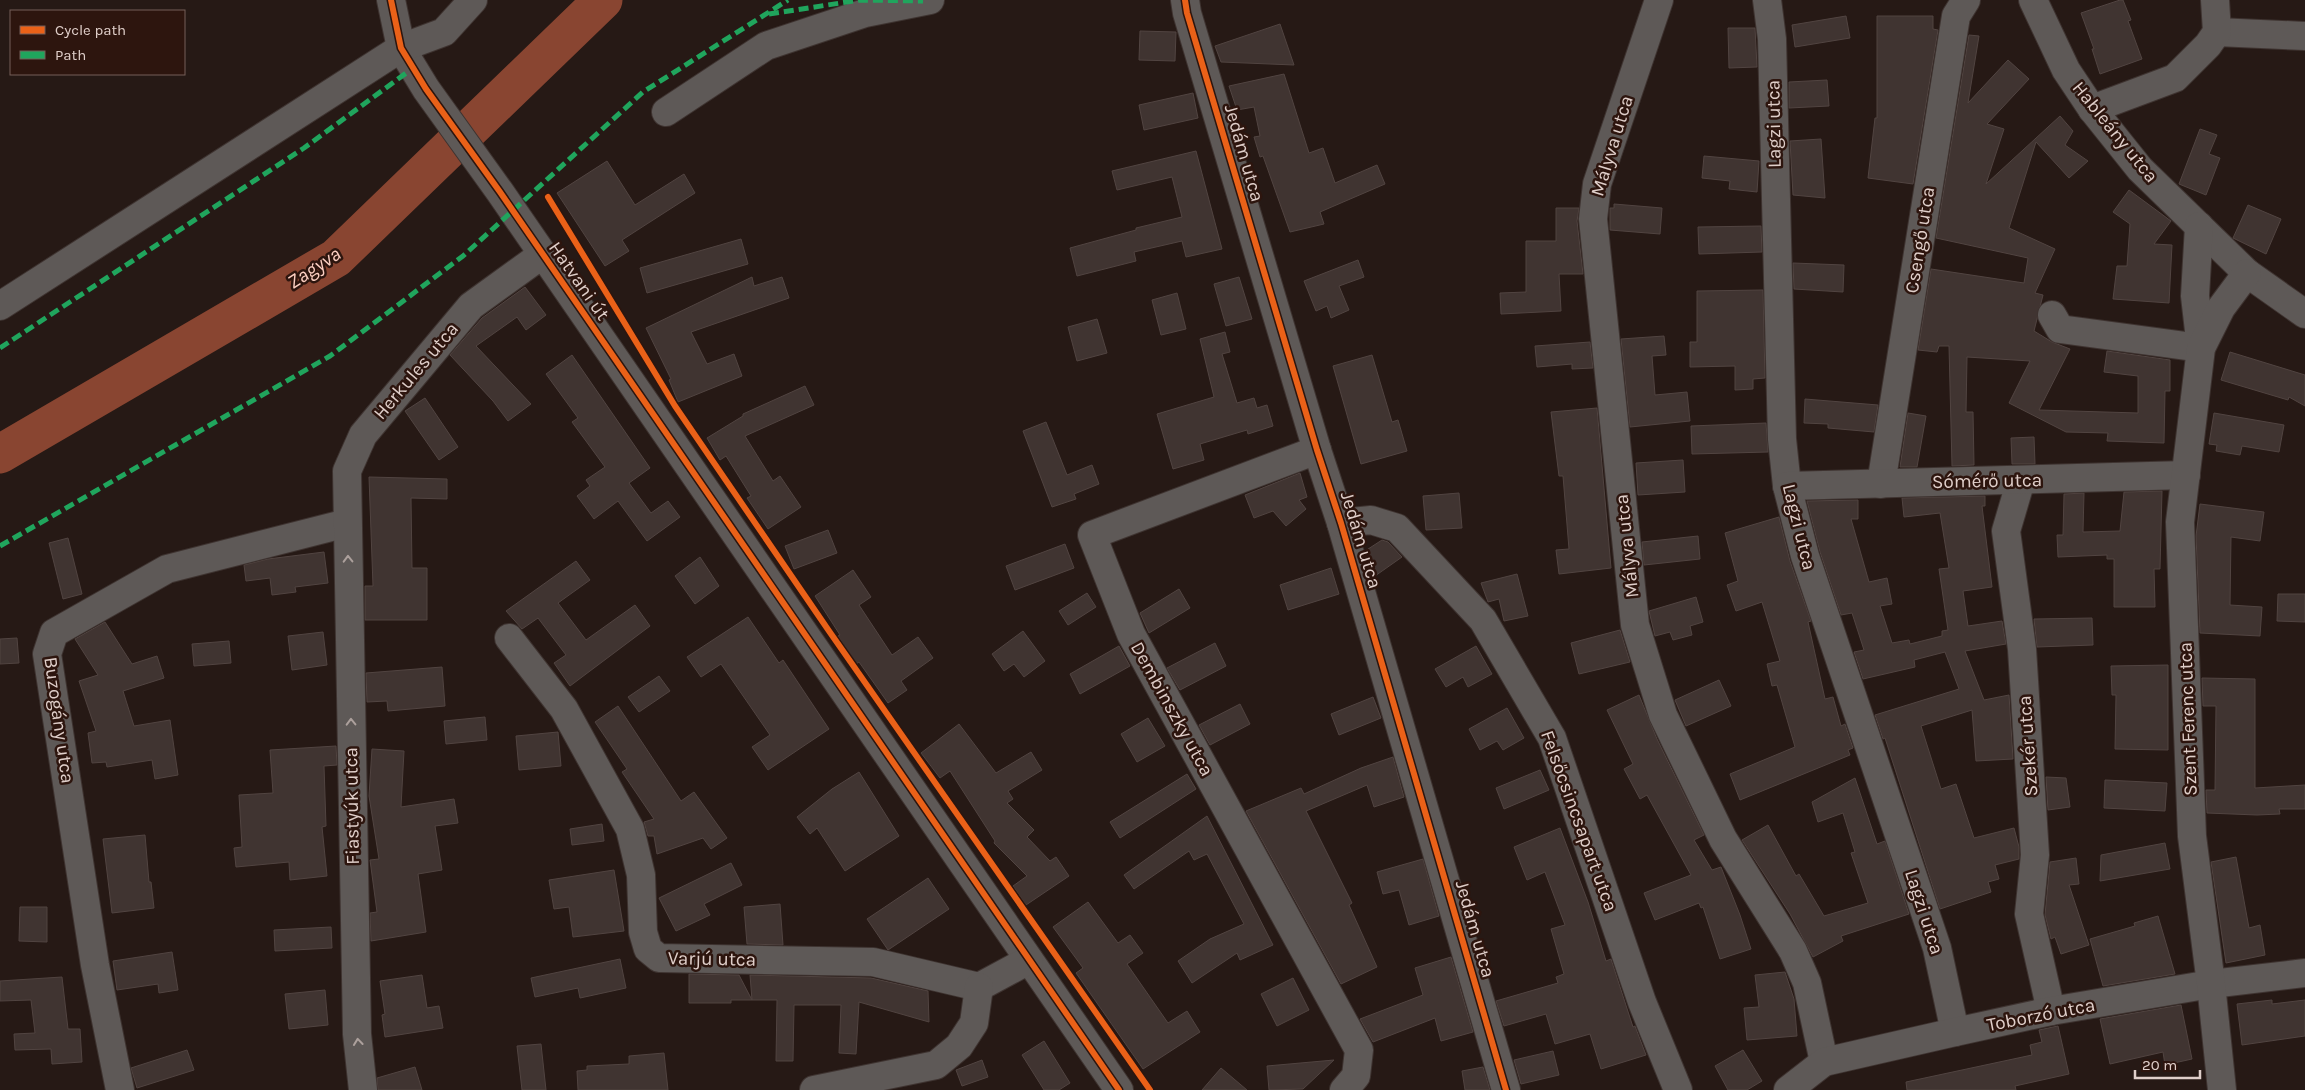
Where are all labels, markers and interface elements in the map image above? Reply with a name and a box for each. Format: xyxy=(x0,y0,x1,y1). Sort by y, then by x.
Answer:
legend xyxy=(10,10,185,75)
text: Cycle path xyxy=(55,21,126,39)
text: Path xyxy=(55,46,86,64)
street label: Hableány utca xyxy=(2068,77,2162,187)
street label: Lagzi utca xyxy=(1762,80,1786,168)
street label: Mályva utca xyxy=(1586,93,1638,199)
street label: Jedám utca xyxy=(1220,102,1268,204)
street label: Csengő utca xyxy=(1901,185,1939,295)
street label: Hatvani út xyxy=(544,238,614,324)
water label: Zagyva xyxy=(283,242,345,294)
street label: Herkules utca xyxy=(369,318,463,424)
street label: Sómérő utca xyxy=(1932,469,2042,493)
street label: Lagzi utca xyxy=(1778,482,1820,572)
street label: Jedám utca xyxy=(1336,489,1386,591)
street label: Mályva utca xyxy=(1611,493,1643,599)
one-way arrow xyxy=(342,555,353,563)
street label: Dembinszky utca xyxy=(1126,638,1218,780)
street label: Szent Ferenc utca xyxy=(2174,642,2202,796)
street label: Buzogány utca xyxy=(39,655,79,785)
street label: Szekér utca xyxy=(2014,695,2042,797)
one-way arrow xyxy=(346,717,356,725)
street label: Felsőcsincsapart utca xyxy=(1536,727,1622,915)
street label: Fiastyúk utca xyxy=(340,747,364,865)
street label: Lagzi utca xyxy=(1900,867,1948,957)
street label: Jedám utca xyxy=(1451,878,1499,980)
street label: Varjú utca xyxy=(668,947,756,971)
street label: Toborzó utca xyxy=(1985,994,2097,1036)
one-way arrow xyxy=(353,1037,364,1045)
scale bar xyxy=(2135,1048,2200,1080)
text: 20 m xyxy=(2142,1056,2177,1074)

